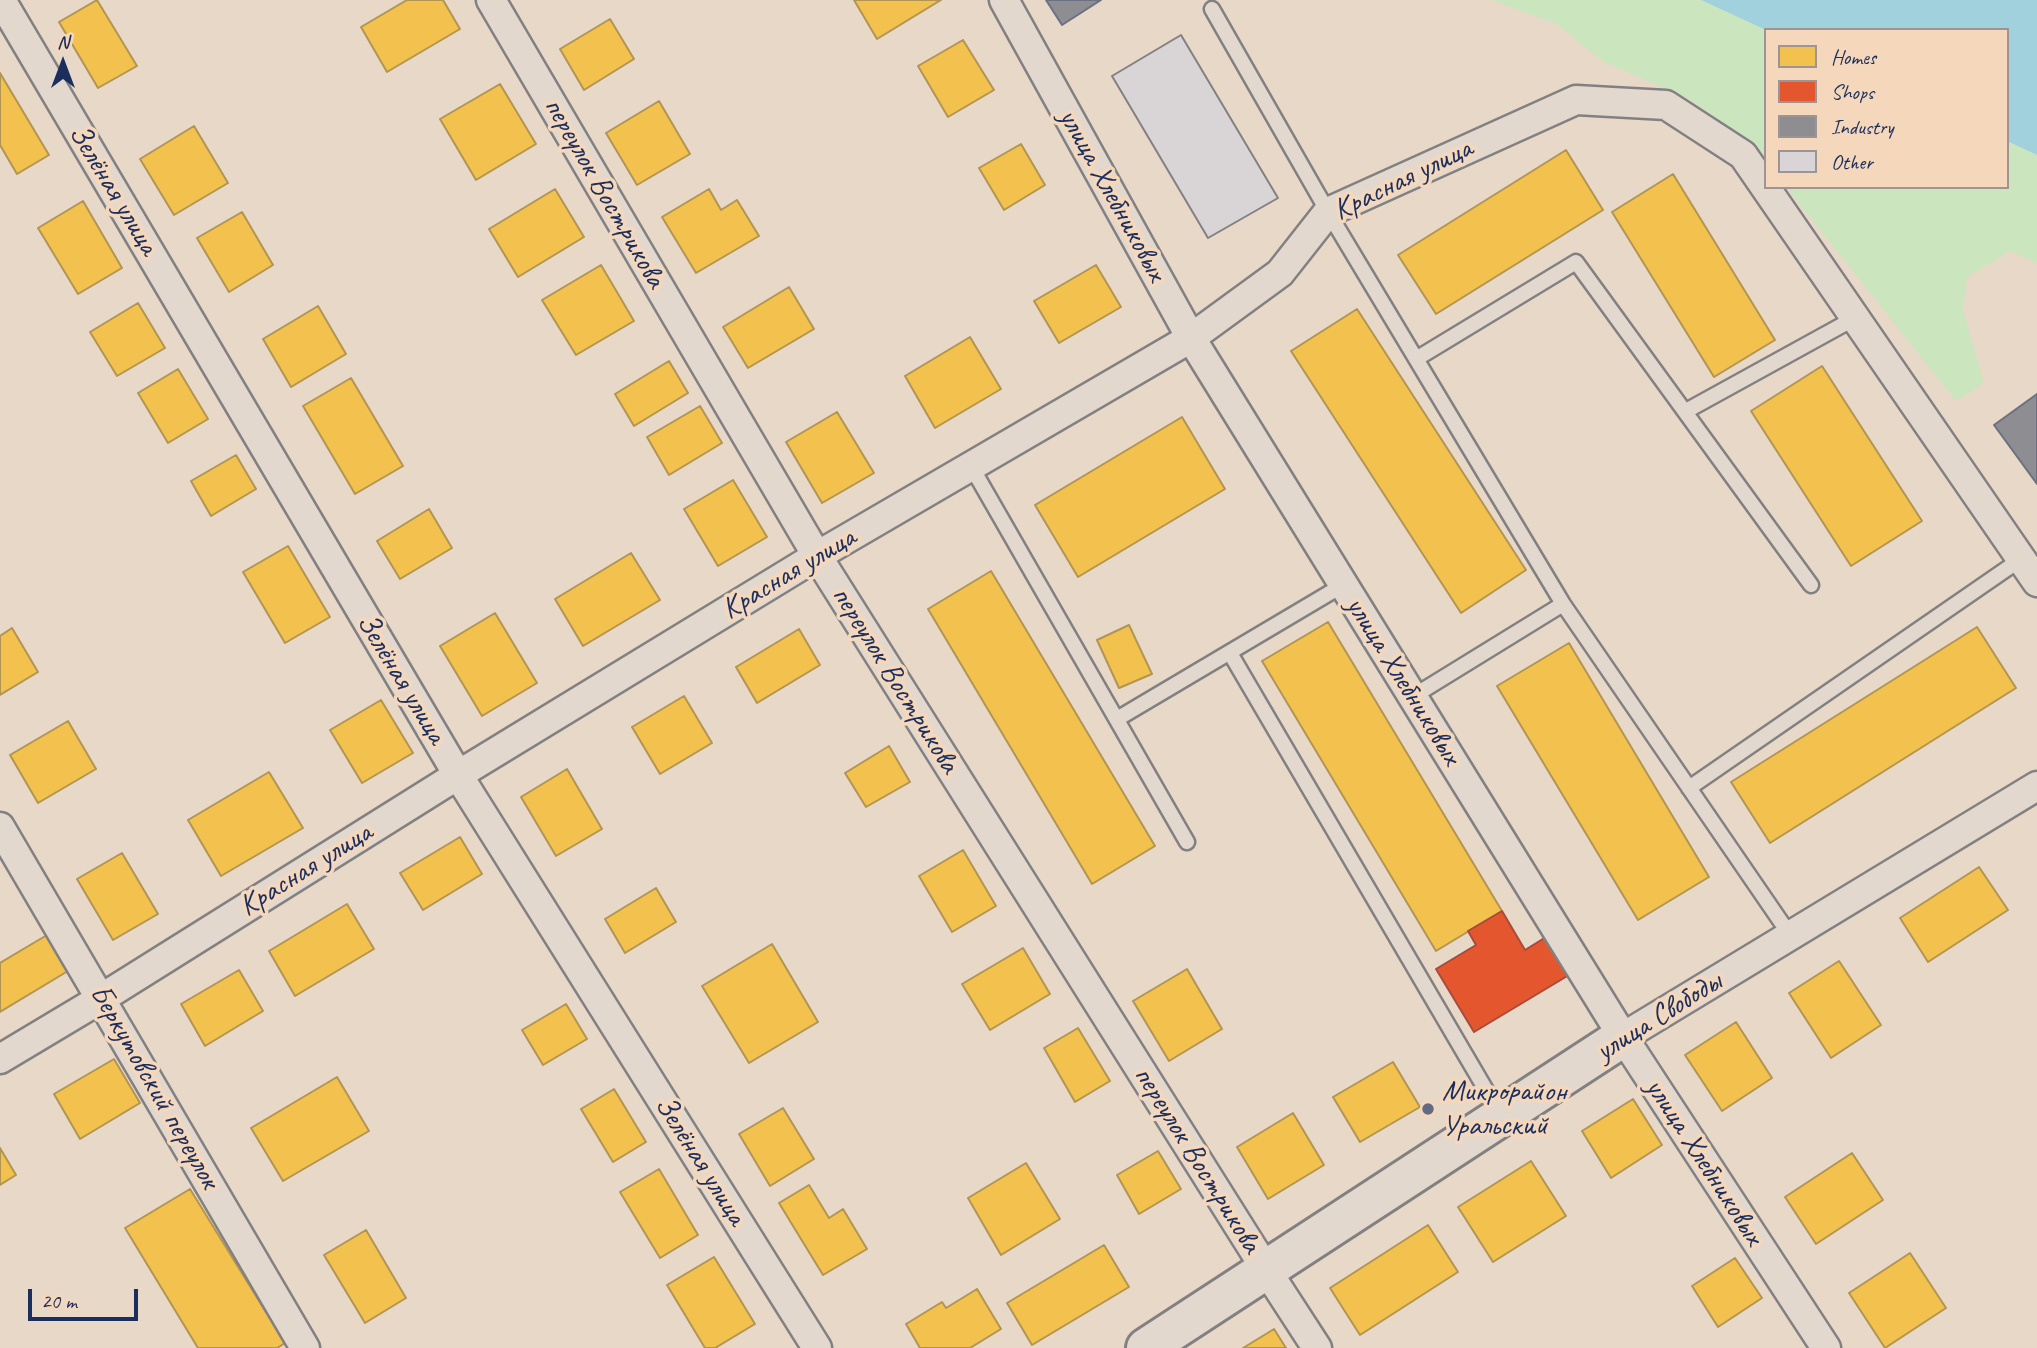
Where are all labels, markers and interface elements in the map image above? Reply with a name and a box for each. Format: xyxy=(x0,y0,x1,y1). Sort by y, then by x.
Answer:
north arrow xyxy=(28,28,98,98)
legend xyxy=(1764,28,2009,189)
text: N xyxy=(57,30,69,54)
text: Homes xyxy=(1831,44,1876,70)
text: Shops xyxy=(1831,79,1874,105)
street label: переулок Вострикова xyxy=(535,91,673,295)
street label: улица Хлебниковых xyxy=(1050,103,1174,287)
text: Industry xyxy=(1831,114,1894,140)
street label: Зелёная улица xyxy=(60,118,166,262)
street label: Красная улица xyxy=(1328,131,1478,229)
text: Other xyxy=(1831,149,1873,175)
street label: Красная улица xyxy=(716,520,862,628)
street label: переулок Вострикова xyxy=(823,580,967,780)
street label: улица Хлебниковых xyxy=(1337,590,1469,772)
street label: Зелёная улица xyxy=(348,607,454,751)
street label: Красная улица xyxy=(233,815,379,925)
street label: улица Свободы xyxy=(1589,964,1729,1070)
street label: Беркутовский переулок xyxy=(81,979,227,1195)
street label: переулок Вострикова xyxy=(1125,1060,1269,1260)
street label: улица Хлебниковых xyxy=(1637,1072,1771,1252)
place label: Микрорайон Уральский xyxy=(1442,1074,1566,1144)
street label: Зелёная улица xyxy=(646,1090,754,1232)
marker: Микрорайон Уральский xyxy=(1420,1101,1436,1117)
scale bar xyxy=(32,1274,142,1318)
text: 20 m xyxy=(41,1288,77,1314)

